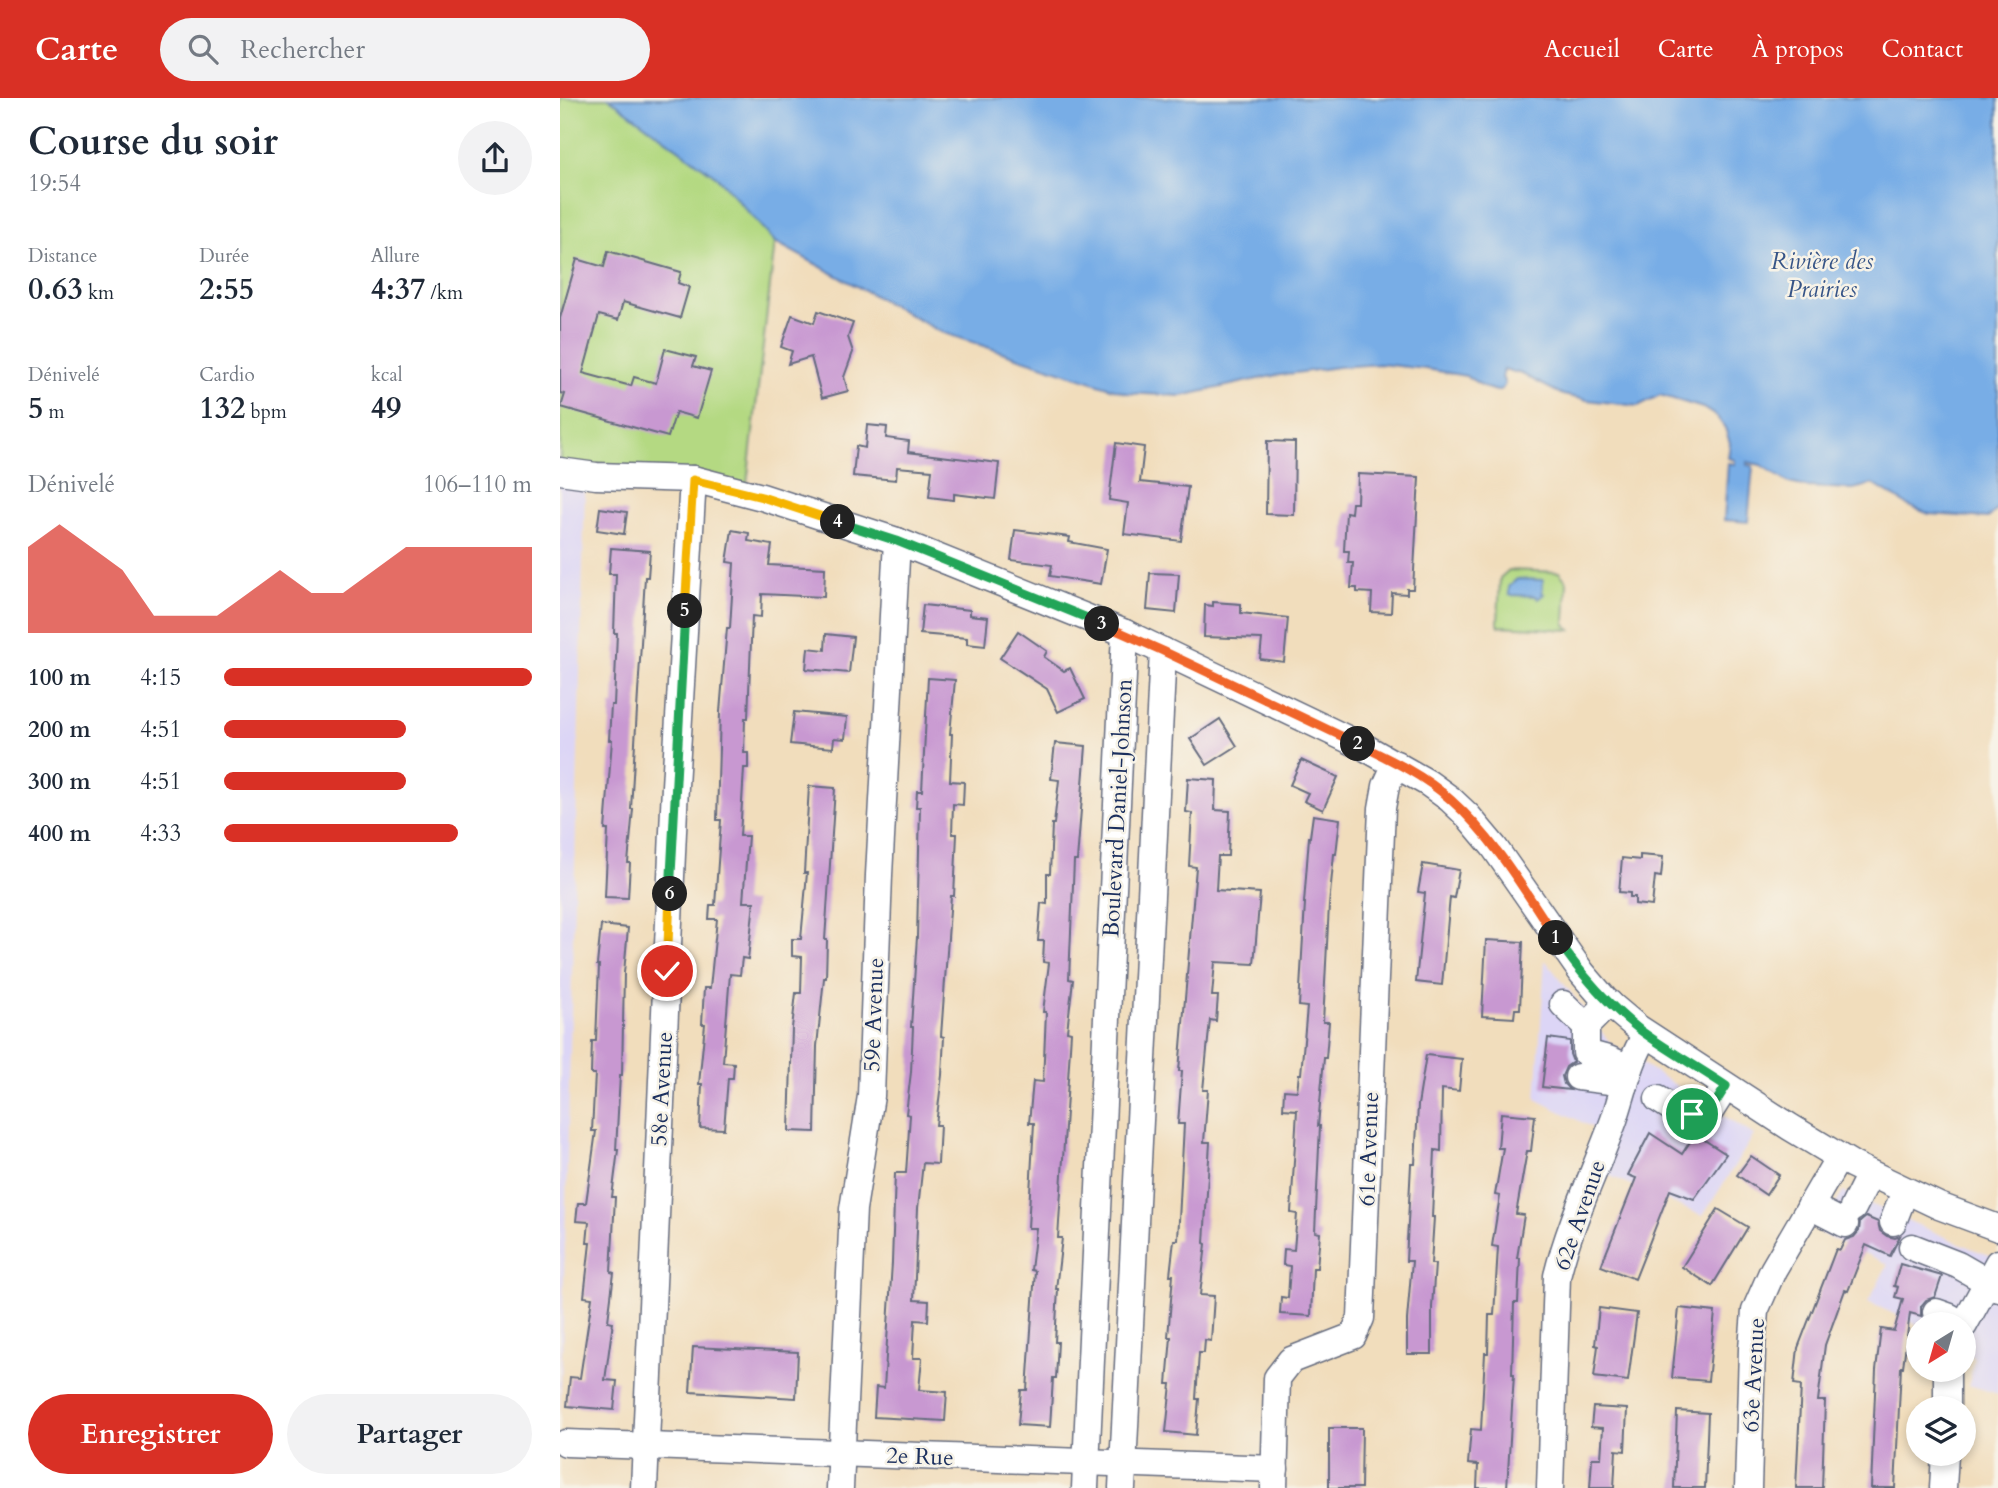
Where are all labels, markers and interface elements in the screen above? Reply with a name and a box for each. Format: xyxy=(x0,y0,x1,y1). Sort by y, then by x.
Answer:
search box xyxy=(160,18,650,81)
text: Carte xyxy=(35,27,118,72)
icon: search xyxy=(184,30,222,68)
text: Rechercher xyxy=(240,32,365,67)
text: Accueil xyxy=(1544,33,1620,66)
text: Carte xyxy=(1658,33,1714,66)
text: À propos xyxy=(1752,33,1844,66)
text: Contact xyxy=(1882,33,1963,66)
text: Course du soir xyxy=(28,116,278,168)
button: share xyxy=(458,121,532,195)
text: 19:54 xyxy=(28,168,81,199)
text: Distance xyxy=(28,243,97,269)
text: Durée xyxy=(199,243,249,269)
text: Allure xyxy=(371,243,420,269)
water label: Rivière des Prairies xyxy=(1771,245,1873,306)
text: 0.63 xyxy=(28,269,83,310)
text: 2:55 xyxy=(199,269,254,310)
text: 4:37 xyxy=(371,269,425,310)
text: km xyxy=(83,280,114,306)
text: /km xyxy=(425,280,463,306)
text: Dénivelé xyxy=(28,362,100,388)
text: Cardio xyxy=(199,362,255,388)
text: kcal xyxy=(371,362,403,388)
text: 5 xyxy=(28,388,43,429)
text: 132 xyxy=(199,388,245,429)
text: 49 xyxy=(371,388,401,429)
text: m xyxy=(43,399,65,425)
text: bpm xyxy=(245,399,287,425)
text: Dénivelé xyxy=(28,469,115,500)
text: 106–110 m xyxy=(423,469,532,500)
pin: 4 xyxy=(820,504,856,540)
text: 4 xyxy=(833,508,842,534)
pin: 5 xyxy=(668,594,702,628)
text: 5 xyxy=(680,597,689,623)
pin: 3 xyxy=(1084,606,1120,642)
text: 3 xyxy=(1097,610,1106,636)
text: 100 m xyxy=(28,662,91,693)
text: 4:15 xyxy=(140,662,181,693)
street label: Boulevard Daniel-Johnson xyxy=(1095,678,1140,938)
text: 200 m xyxy=(28,714,91,745)
text: 4:51 xyxy=(140,714,181,745)
pin: 2 xyxy=(1340,726,1376,762)
text: 2 xyxy=(1353,730,1362,756)
text: 300 m xyxy=(28,766,91,797)
text: 4:51 xyxy=(140,766,181,797)
text: 400 m xyxy=(28,818,91,849)
text: 4:33 xyxy=(140,818,181,849)
pin: 6 xyxy=(652,876,688,912)
text: 6 xyxy=(665,880,674,906)
pin: 1 xyxy=(1538,920,1574,956)
text: 1 xyxy=(1551,924,1560,950)
pin xyxy=(637,941,697,1001)
icon: check xyxy=(648,952,686,990)
street label: 59e Avenue xyxy=(856,957,891,1073)
street label: 58e Avenue xyxy=(643,1031,680,1147)
pin xyxy=(1662,1084,1722,1144)
street label: 61e Avenue xyxy=(1351,1091,1386,1207)
icon: arrive xyxy=(1673,1095,1711,1133)
street label: 62e Avenue xyxy=(1546,1156,1613,1274)
north arrow xyxy=(1906,1312,1976,1382)
map controls xyxy=(1906,1312,1976,1466)
street label: 63e Avenue xyxy=(1735,1317,1772,1433)
button: Enregistrer xyxy=(28,1394,273,1474)
button: Partager xyxy=(287,1394,532,1474)
button: layers xyxy=(1906,1396,1976,1466)
street label: 2e Rue xyxy=(886,1440,954,1473)

